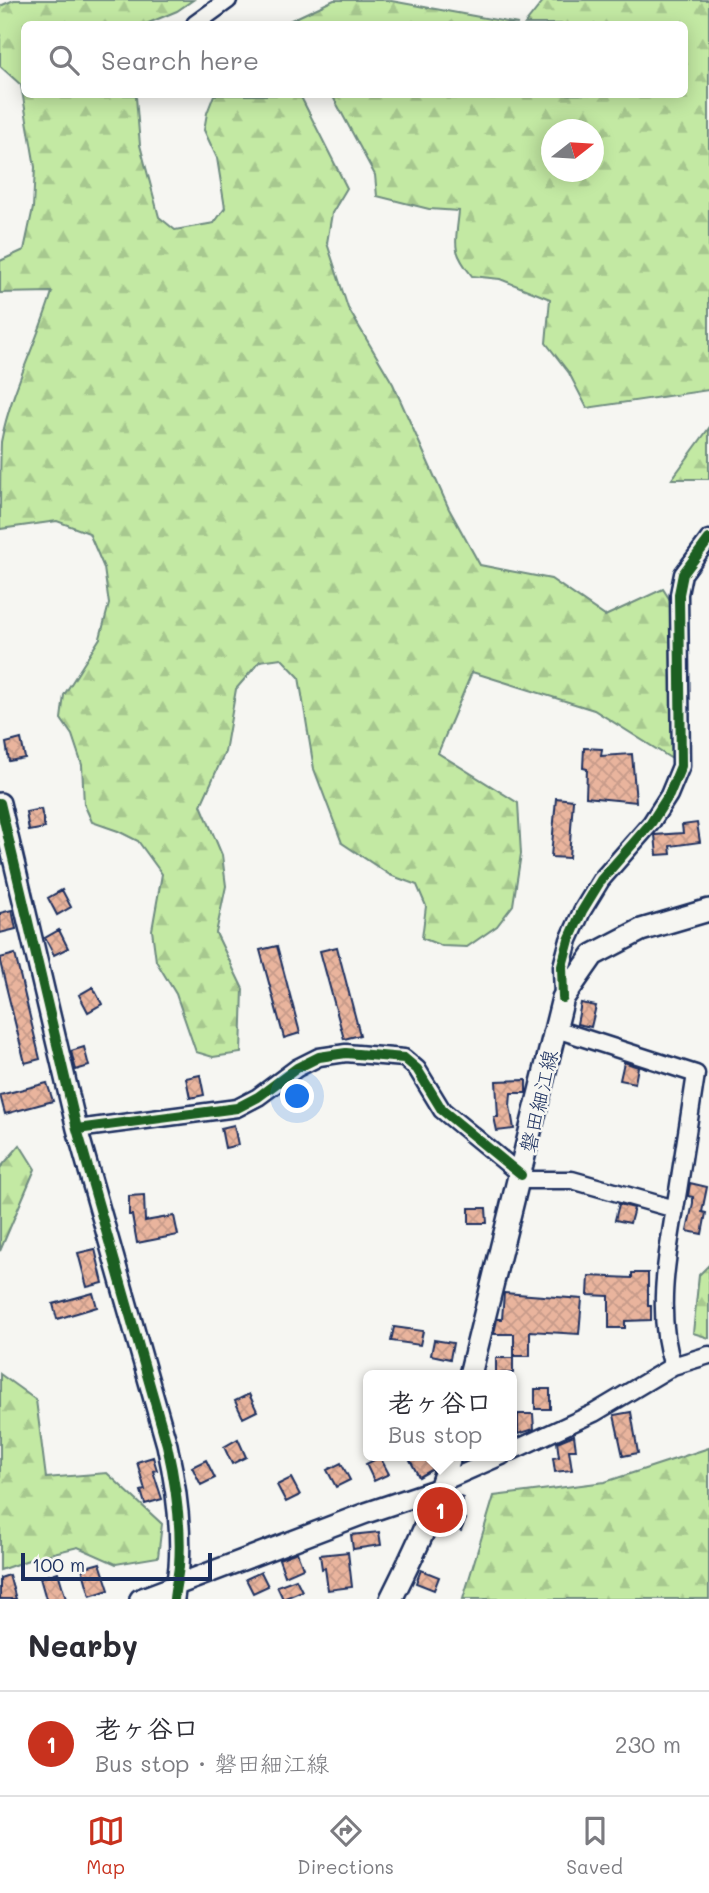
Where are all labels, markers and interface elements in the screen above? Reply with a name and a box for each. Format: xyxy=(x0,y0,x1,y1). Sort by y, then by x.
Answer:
search box xyxy=(21,21,688,98)
icon: search xyxy=(45,41,83,79)
text: Search here xyxy=(101,43,259,77)
north arrow xyxy=(541,119,604,182)
street label: 磐田細江線 xyxy=(513,1047,563,1155)
your location xyxy=(280,1079,314,1113)
popup xyxy=(363,1370,517,1461)
text: 老ヶ谷口 xyxy=(388,1385,492,1419)
text: Bus stop xyxy=(388,1419,483,1449)
pin: 1 xyxy=(417,1484,463,1536)
scale bar xyxy=(21,1550,212,1582)
text: 100 m xyxy=(32,1552,85,1577)
text: Nearby xyxy=(28,1625,138,1665)
text: 老ヶ谷口 xyxy=(95,1711,199,1745)
text: 1 xyxy=(46,1729,56,1759)
text: 230 m xyxy=(615,1729,681,1759)
text: Bus stop · 磐田細江線 xyxy=(95,1748,329,1778)
tab: Map xyxy=(86,1812,125,1879)
tab: Directions xyxy=(297,1812,394,1879)
tab: Saved xyxy=(566,1812,623,1879)

